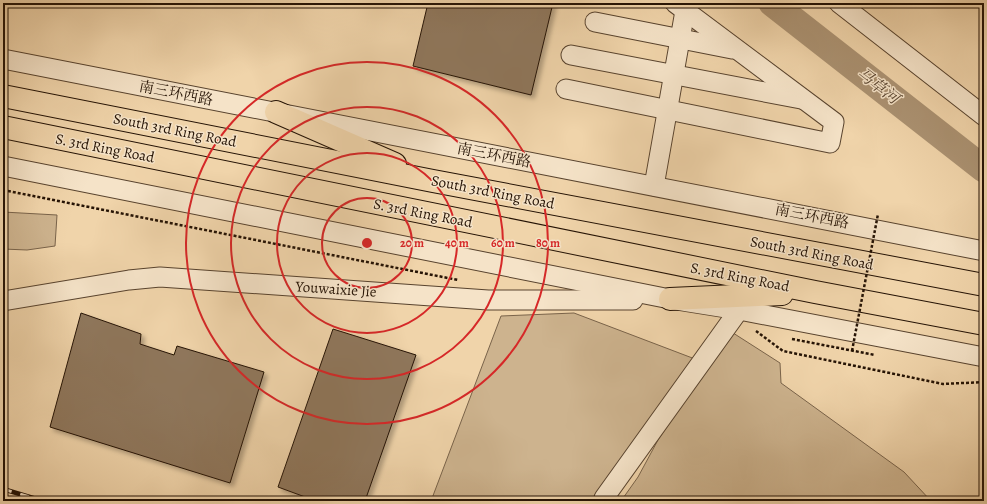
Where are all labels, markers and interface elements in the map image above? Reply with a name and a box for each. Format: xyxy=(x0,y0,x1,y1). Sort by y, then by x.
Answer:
water label: 马草河 xyxy=(852,63,906,111)
street label: 南三环西路 xyxy=(137,76,215,110)
street label: South 3rd Ring Road xyxy=(112,108,239,152)
street label: S. 3rd Ring Road xyxy=(54,129,157,168)
street label: 南三环西路 xyxy=(455,138,533,172)
street label: South 3rd Ring Road xyxy=(430,170,557,214)
street label: S. 3rd Ring Road xyxy=(372,194,475,233)
street label: 南三环西路 xyxy=(773,199,851,233)
street label: South 3rd Ring Road xyxy=(749,231,876,275)
text: 20 m xyxy=(400,235,424,251)
text: 40 m xyxy=(445,235,469,251)
text: 60 m xyxy=(491,235,515,251)
text: 80 m xyxy=(536,235,560,251)
centre of rings xyxy=(360,236,374,250)
street label: S. 3rd Ring Road xyxy=(689,258,792,297)
street label: Youwaixie Jie xyxy=(294,276,377,302)

